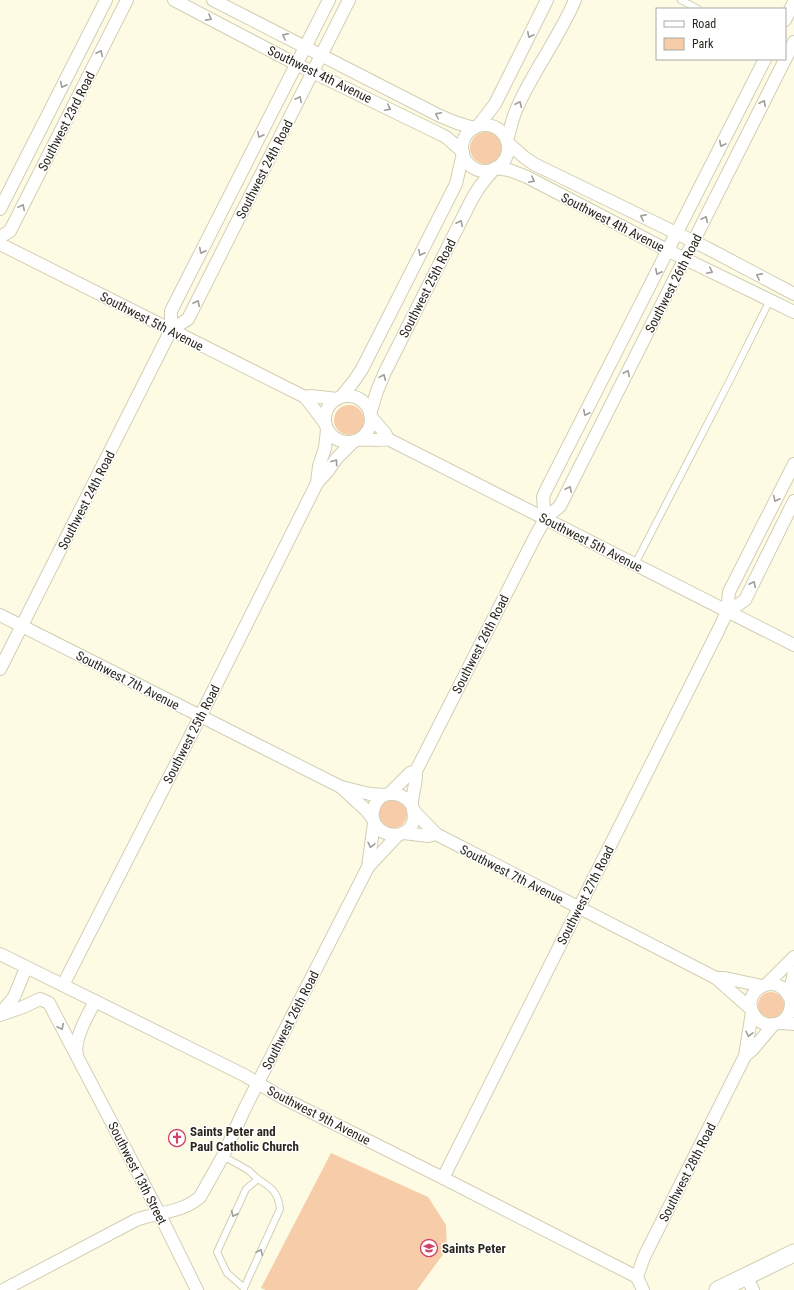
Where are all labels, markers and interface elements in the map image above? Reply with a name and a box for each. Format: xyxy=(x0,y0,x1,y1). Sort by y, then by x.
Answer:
legend xyxy=(656,8,786,60)
one-way arrow xyxy=(205,13,212,21)
text: Road xyxy=(692,17,716,31)
one-way arrow xyxy=(527,31,535,38)
one-way arrow xyxy=(281,33,289,41)
text: Park xyxy=(692,37,714,51)
street label: Southwest 4th Avenue xyxy=(265,43,374,106)
one-way arrow xyxy=(95,50,103,57)
street label: Southwest 23rd Road xyxy=(35,69,98,173)
one-way arrow xyxy=(60,80,68,88)
one-way arrow xyxy=(294,96,302,103)
one-way arrow xyxy=(514,100,522,108)
one-way arrow xyxy=(759,100,766,108)
one-way arrow xyxy=(383,103,391,111)
one-way arrow xyxy=(434,112,442,120)
street label: Southwest 24th Road xyxy=(233,117,296,221)
one-way arrow xyxy=(257,130,265,138)
one-way arrow xyxy=(720,140,727,147)
one-way arrow xyxy=(528,175,535,183)
street label: Southwest 4th Avenue xyxy=(559,190,667,255)
one-way arrow xyxy=(18,203,25,211)
one-way arrow xyxy=(640,214,648,222)
one-way arrow xyxy=(700,216,708,224)
one-way arrow xyxy=(455,220,463,227)
street label: Southwest 26th Road xyxy=(642,231,705,335)
street label: Southwest 25th Road xyxy=(396,236,459,340)
one-way arrow xyxy=(199,247,207,254)
one-way arrow xyxy=(418,249,426,256)
one-way arrow xyxy=(706,266,713,274)
one-way arrow xyxy=(655,268,663,276)
one-way arrow xyxy=(756,273,764,281)
street label: Southwest 5th Avenue xyxy=(98,289,206,354)
one-way arrow xyxy=(192,299,200,307)
one-way arrow xyxy=(623,370,630,377)
one-way arrow xyxy=(378,373,386,381)
one-way arrow xyxy=(583,409,591,416)
street label: Southwest 24th Road xyxy=(55,448,118,552)
one-way arrow xyxy=(330,460,337,467)
one-way arrow xyxy=(564,486,571,493)
one-way arrow xyxy=(773,494,781,502)
street label: Southwest 5th Avenue xyxy=(537,510,645,575)
one-way arrow xyxy=(748,581,756,588)
street label: Southwest 26th Road xyxy=(449,592,512,696)
street label: Southwest 7th Avenue xyxy=(74,648,182,713)
street label: Southwest 25th Road xyxy=(160,682,223,786)
one-way arrow xyxy=(368,842,376,848)
street label: Southwest 7th Avenue xyxy=(458,842,566,907)
street label: Southwest 27th Road xyxy=(554,843,617,947)
street label: Southwest 26th Road xyxy=(259,968,322,1072)
one-way arrow xyxy=(56,1023,64,1030)
one-way arrow xyxy=(745,1031,753,1037)
street label: Southwest 9th Avenue xyxy=(265,1083,373,1148)
street label: Southwest 13th Street xyxy=(105,1119,170,1227)
street label: Southwest 28th Road xyxy=(656,1120,719,1224)
place label: Saints Peter and Paul Catholic Church xyxy=(190,1124,299,1154)
church icon: Saints Peter and Paul Catholic Church xyxy=(167,1128,187,1148)
one-way arrow xyxy=(231,1210,239,1217)
school or university icon: Saints Peter xyxy=(419,1238,439,1258)
place label: Saints Peter xyxy=(442,1241,506,1256)
one-way arrow xyxy=(255,1249,263,1257)

